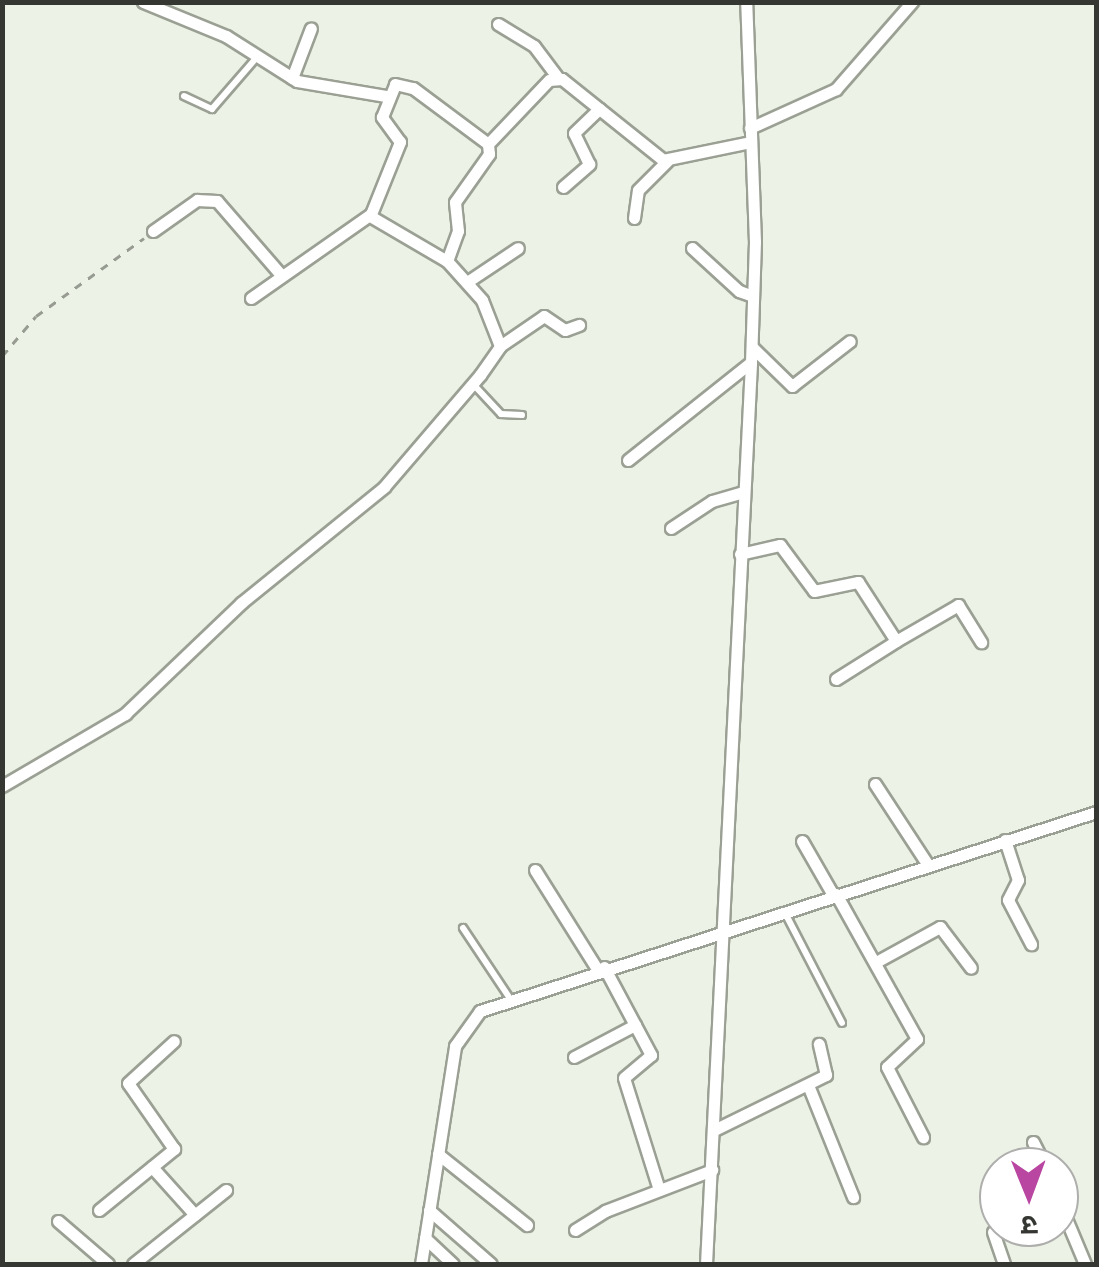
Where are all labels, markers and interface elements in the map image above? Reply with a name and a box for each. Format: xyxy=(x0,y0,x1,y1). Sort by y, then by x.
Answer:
north arrow xyxy=(979,1147,1079,1247)
text: उ xyxy=(1021,1209,1038,1242)

